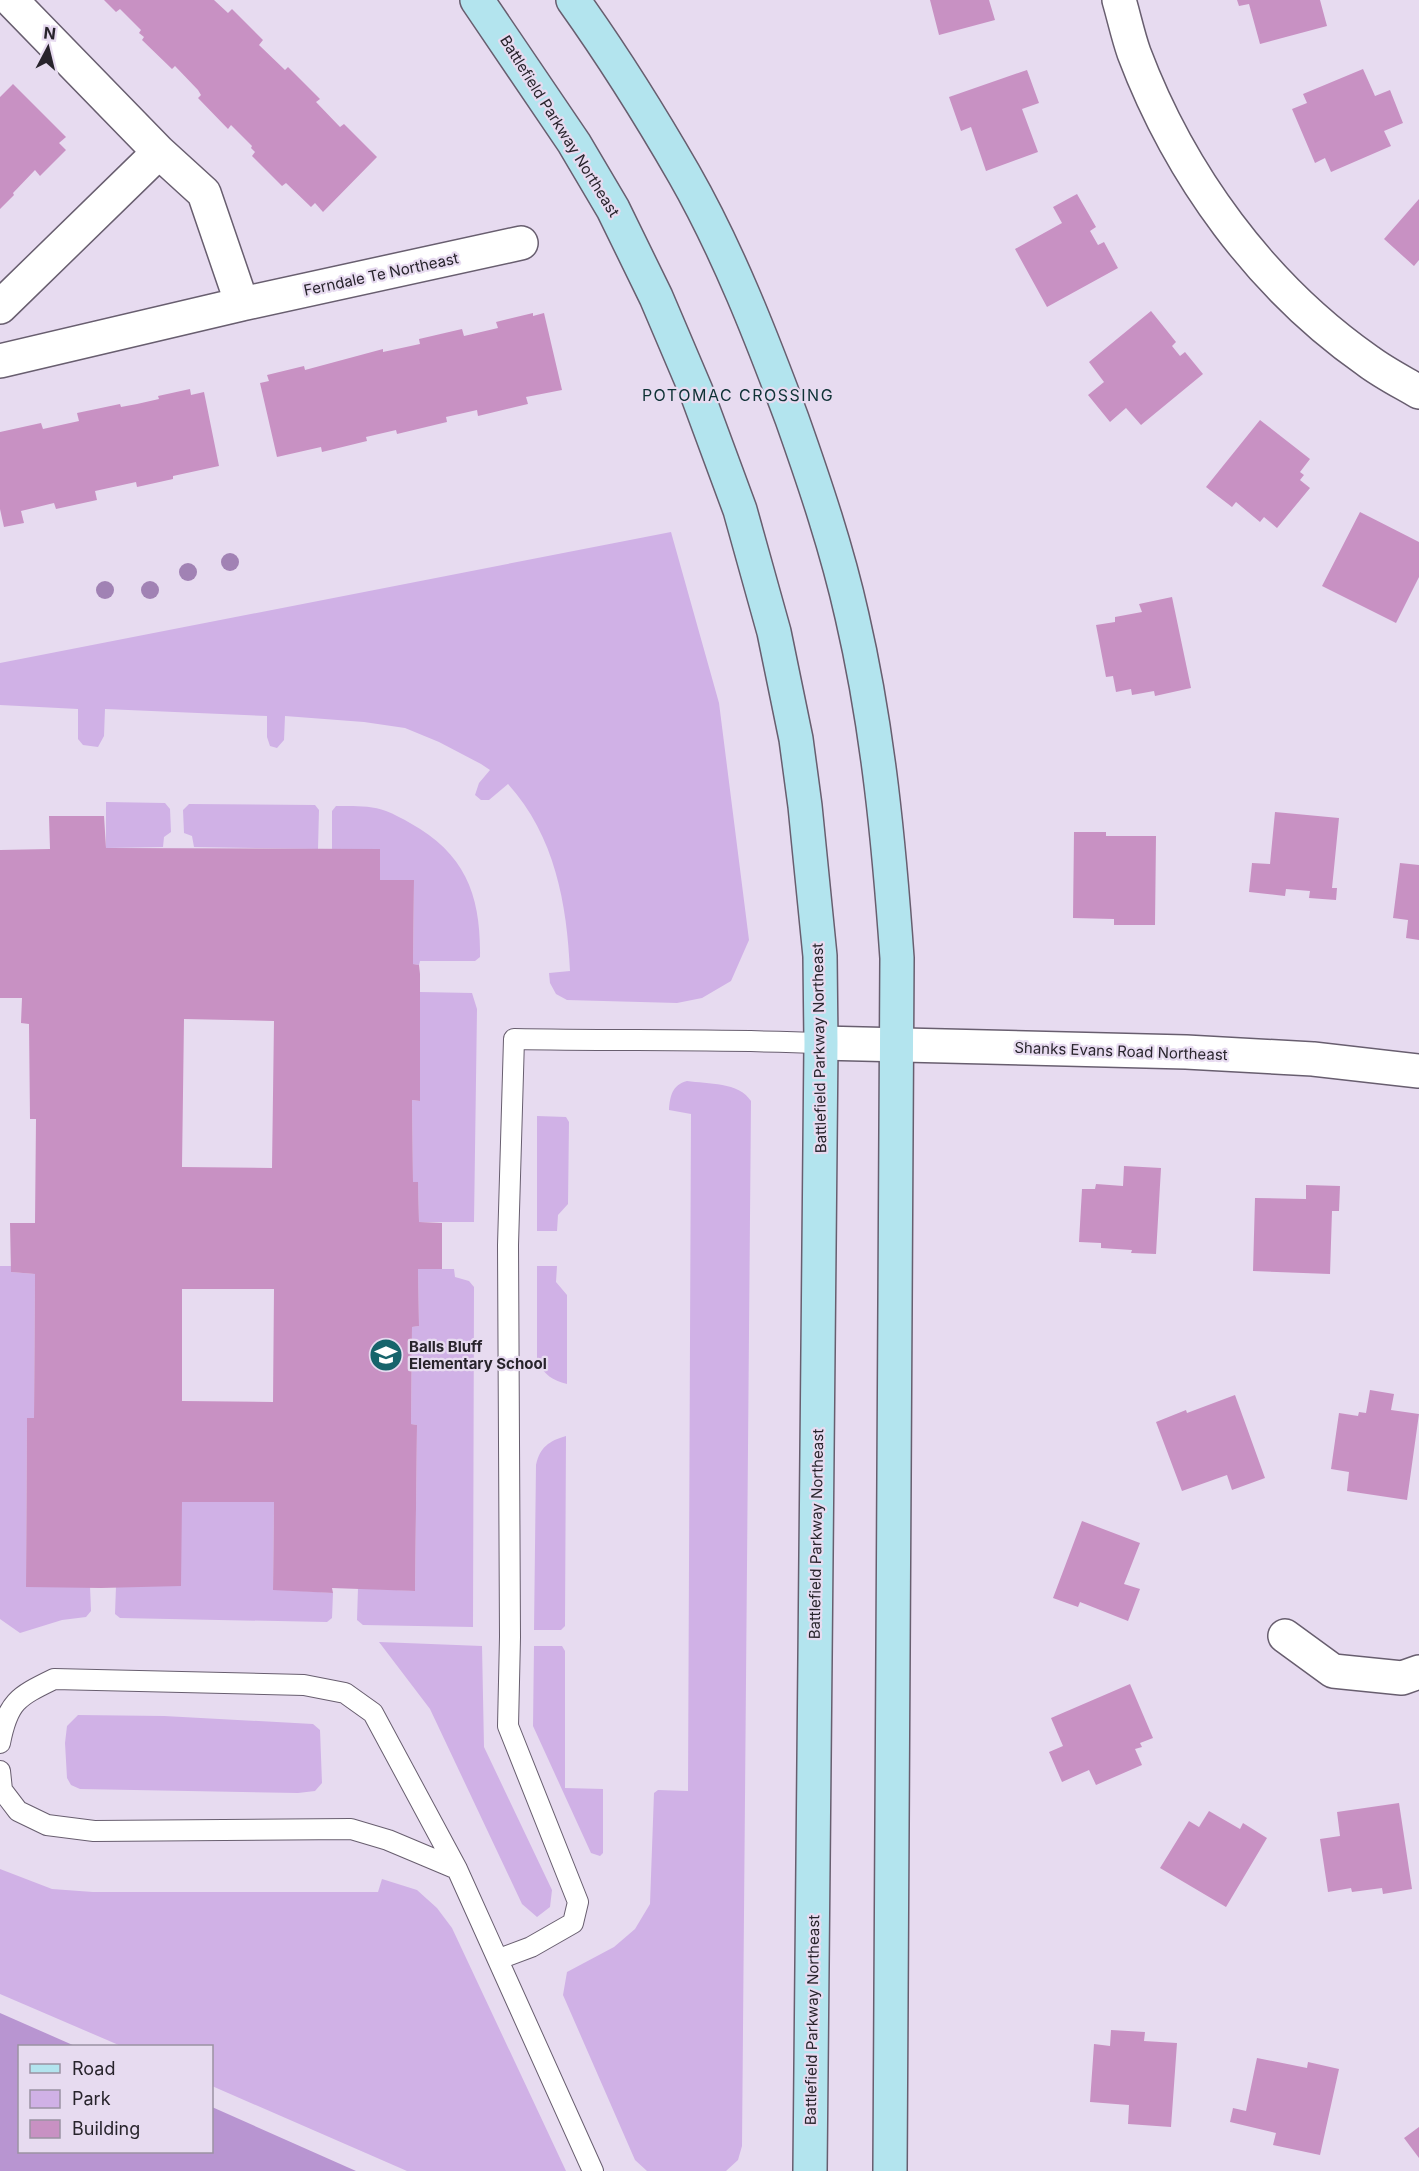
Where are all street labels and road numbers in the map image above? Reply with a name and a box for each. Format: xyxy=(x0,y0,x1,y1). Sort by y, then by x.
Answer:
street label: Battlefield Parkway Northeast xyxy=(496,32,624,220)
street label: Ferndale Te Northeast xyxy=(302,248,460,300)
street label: Battlefield Parkway Northeast xyxy=(808,943,830,1153)
street label: Shanks Evans Road Northeast xyxy=(1014,1038,1228,1064)
street label: Battlefield Parkway Northeast xyxy=(805,1429,827,1639)
street label: Battlefield Parkway Northeast xyxy=(801,1915,823,2125)

